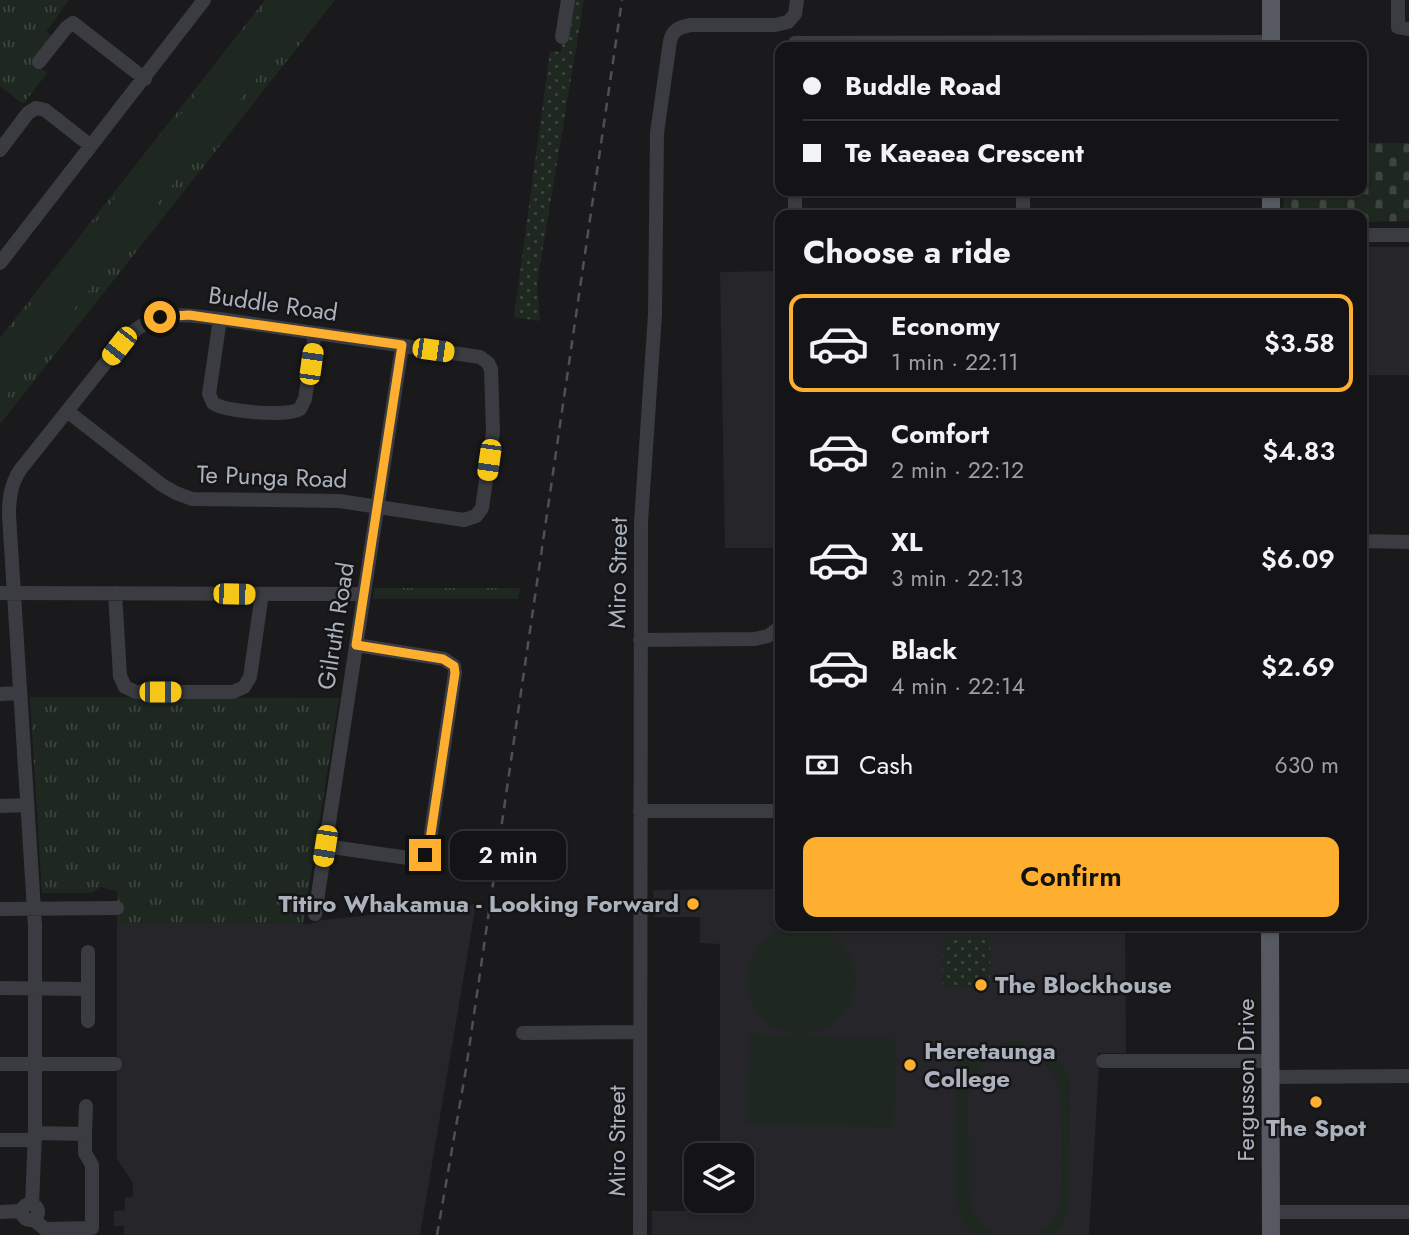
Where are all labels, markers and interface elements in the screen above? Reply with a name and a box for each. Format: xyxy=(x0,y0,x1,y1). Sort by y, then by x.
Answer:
text: Buddle Road xyxy=(845,67,1001,105)
text: Te Kaeaea Crescent xyxy=(845,134,1084,172)
text: Choose a ride xyxy=(803,229,1011,275)
street label: Buddle Road xyxy=(206,277,340,330)
route start xyxy=(144,301,176,333)
text: Economy xyxy=(891,307,1000,345)
icon: car xyxy=(807,312,870,375)
car xyxy=(98,323,141,369)
text: $3.58 xyxy=(1264,324,1335,362)
car xyxy=(411,337,456,363)
car xyxy=(298,342,325,386)
text: 1 min · 22:11 xyxy=(891,345,1019,379)
text: Comfort xyxy=(891,415,989,453)
icon: car xyxy=(807,420,870,483)
text: $4.83 xyxy=(1263,432,1335,470)
car xyxy=(476,438,503,482)
text: 2 min · 22:12 xyxy=(891,453,1024,487)
street label: Te Punga Road xyxy=(196,456,348,497)
street label: Miro Street xyxy=(599,517,636,629)
text: XL xyxy=(891,523,923,561)
icon: car xyxy=(807,528,870,591)
text: $6.09 xyxy=(1261,540,1335,578)
street label: Gilruth Road xyxy=(308,560,363,692)
text: 3 min · 22:13 xyxy=(891,561,1023,595)
car xyxy=(213,583,256,605)
text: Black xyxy=(891,631,957,669)
icon: car xyxy=(807,636,870,699)
text: $2.69 xyxy=(1261,648,1335,686)
text: 4 min · 22:14 xyxy=(891,669,1025,703)
car xyxy=(140,682,182,703)
icon: cash xyxy=(803,746,841,784)
text: Cash xyxy=(859,746,913,784)
text: 630 m xyxy=(1275,748,1339,782)
car xyxy=(312,824,339,868)
callout: 2 min xyxy=(450,830,565,880)
button: Confirm xyxy=(803,837,1339,917)
text: 2 min xyxy=(478,838,538,872)
route end xyxy=(409,839,441,871)
place label: Titiro Whakamua - Looking Forward xyxy=(278,886,679,921)
marker: Titiro Whakamua - Looking Forward xyxy=(685,896,701,912)
place label: The Blockhouse xyxy=(995,967,1172,1002)
marker: The Blockhouse xyxy=(973,977,989,993)
street label: Fergusson Drive xyxy=(1228,998,1263,1162)
place label: Heretaunga College xyxy=(924,1033,1056,1096)
marker: Heretaunga College xyxy=(902,1057,918,1073)
street label: Miro Street xyxy=(599,1085,634,1197)
marker: The Spot xyxy=(1308,1094,1324,1110)
place label: The Spot xyxy=(1266,1110,1366,1145)
map controls xyxy=(684,1143,754,1213)
button: layers xyxy=(684,1143,754,1213)

